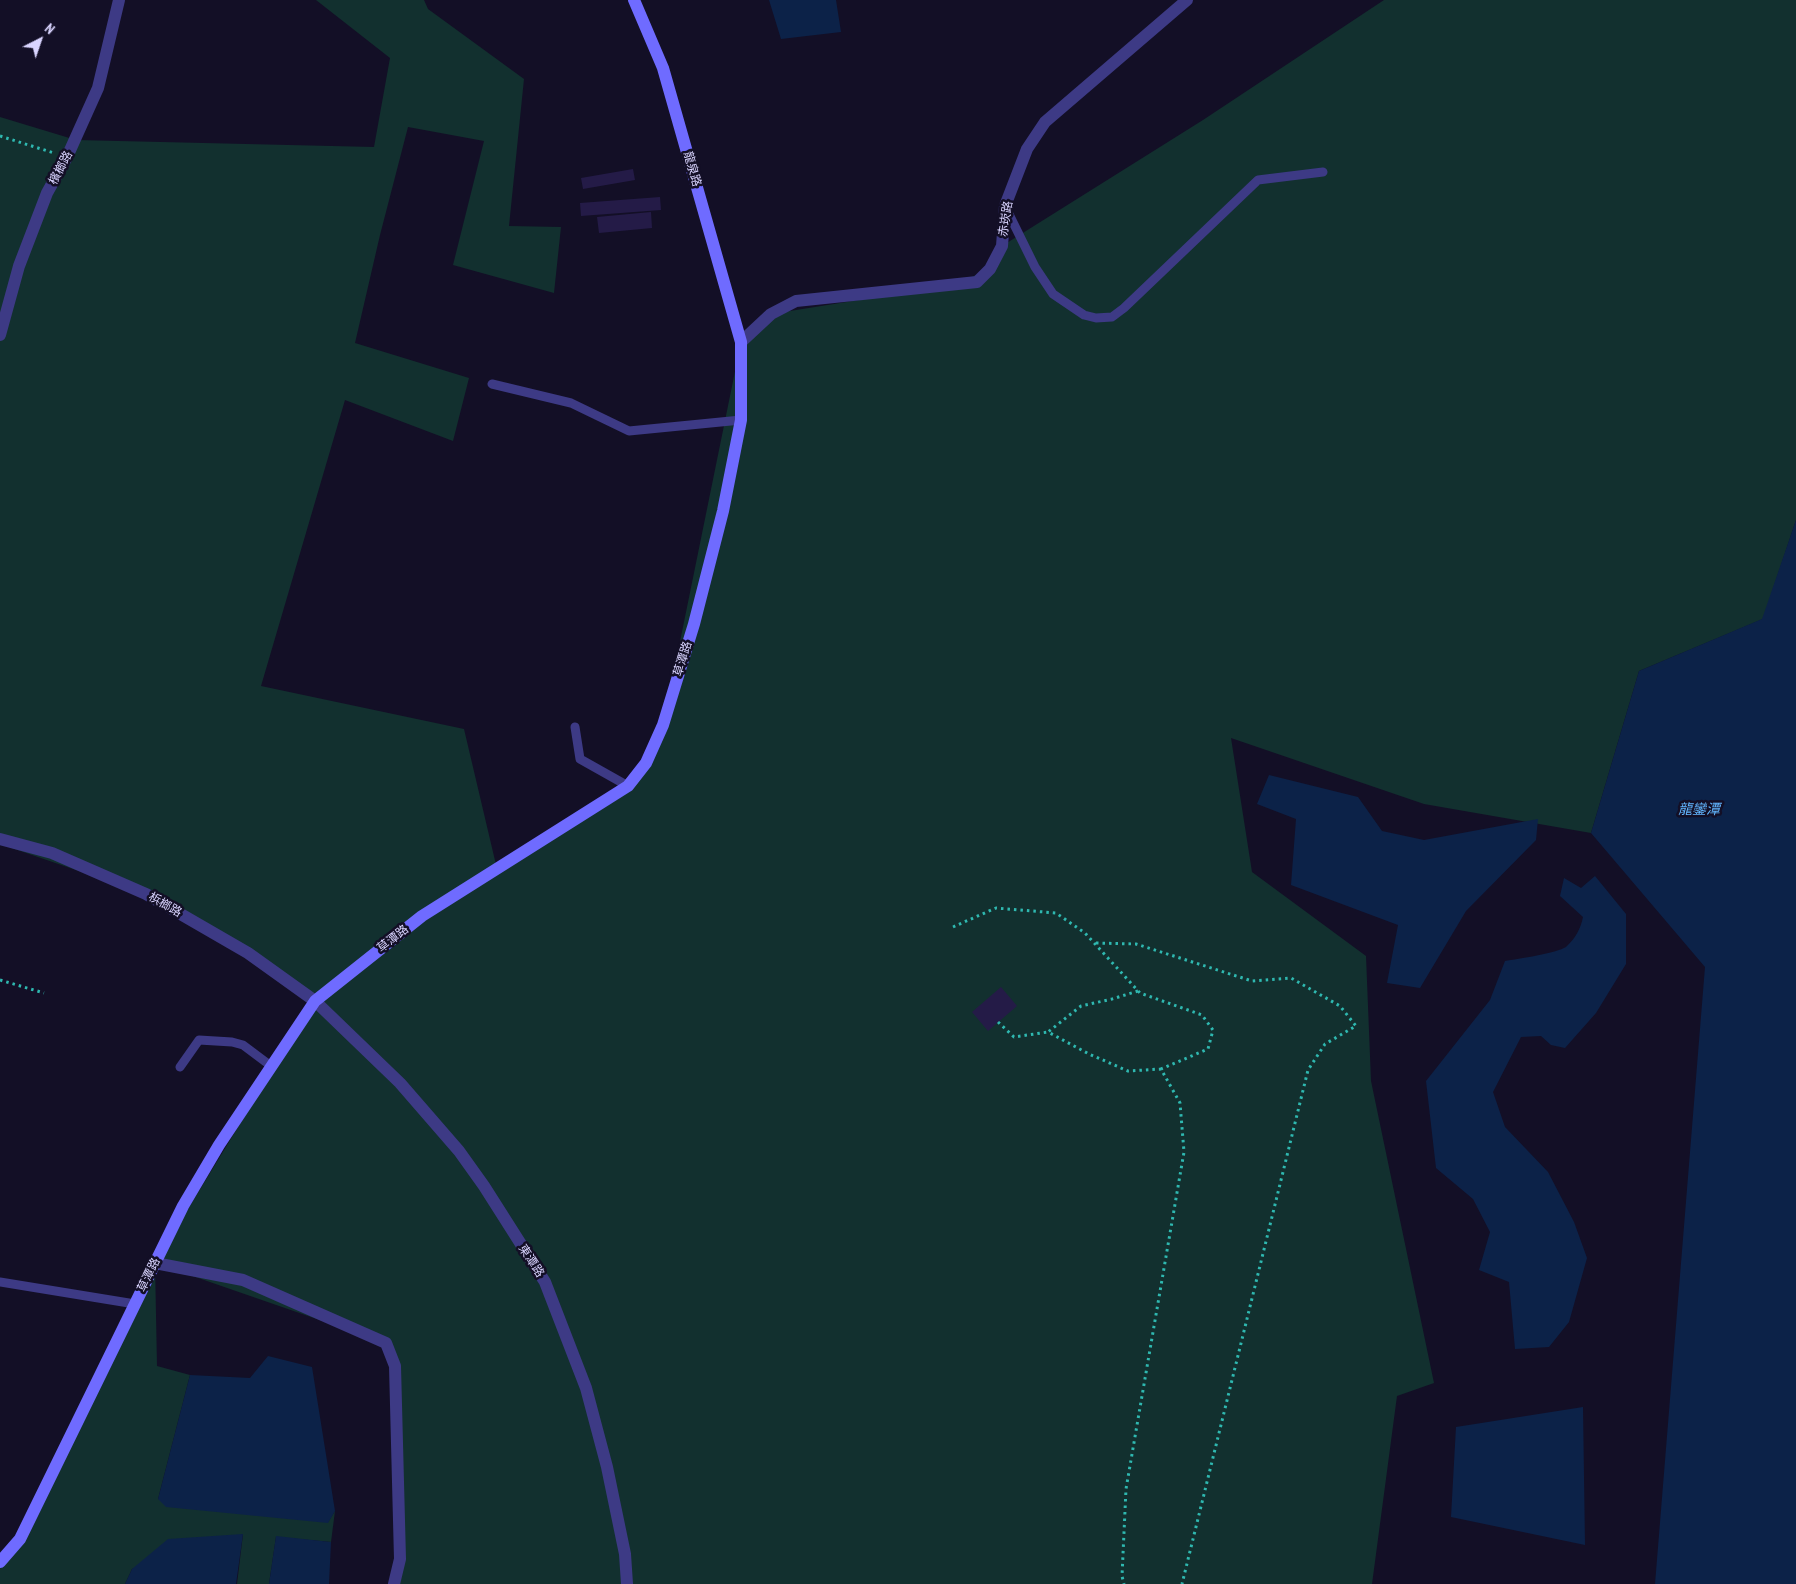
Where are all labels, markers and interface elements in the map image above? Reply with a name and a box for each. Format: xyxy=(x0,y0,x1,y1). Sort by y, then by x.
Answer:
north arrow xyxy=(15,15,65,65)
text: N xyxy=(41,19,59,38)
street label: 檳榔路 xyxy=(46,149,76,187)
street label: 龍泉路 xyxy=(680,150,704,188)
street label: 赤崁路 xyxy=(996,200,1016,238)
street label: 草潭路 xyxy=(671,640,695,678)
water label: 龍鑾潭 xyxy=(1678,802,1720,818)
street label: 梹榔路 xyxy=(146,890,184,920)
street label: 草潭路 xyxy=(374,922,412,956)
street label: 東潭路 xyxy=(515,1242,547,1280)
street label: 草潭路 xyxy=(135,1256,163,1294)

